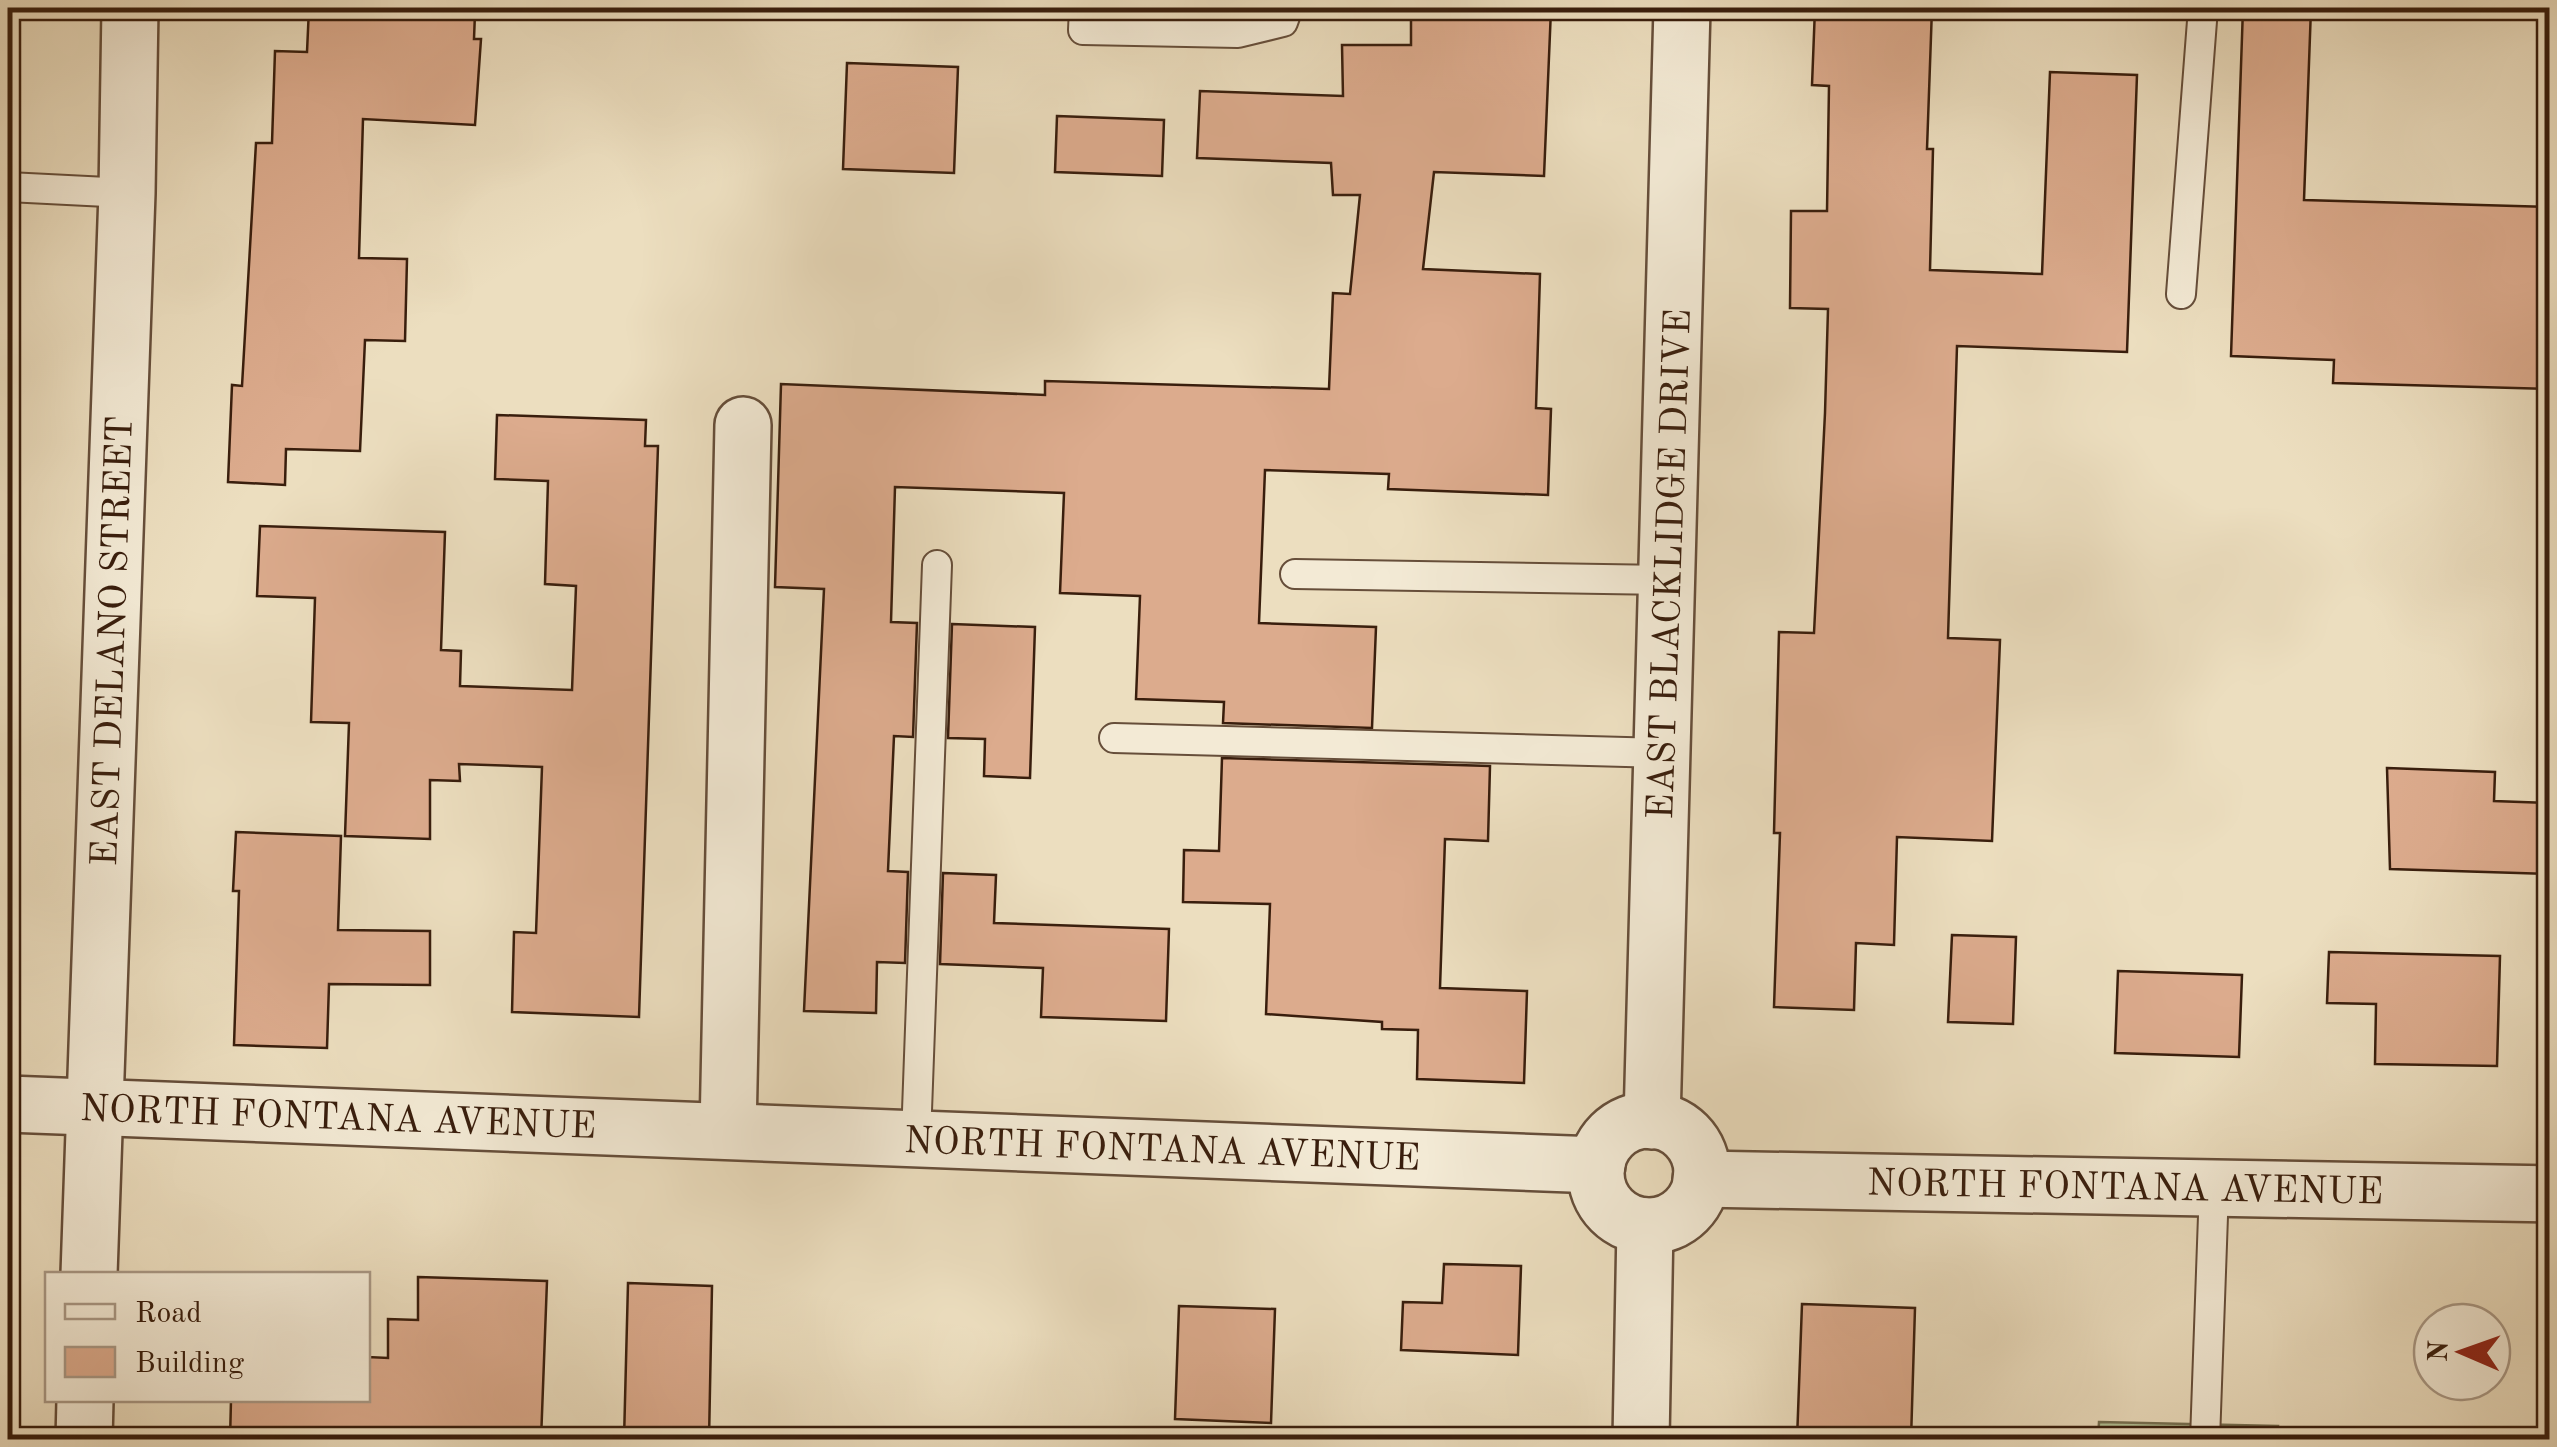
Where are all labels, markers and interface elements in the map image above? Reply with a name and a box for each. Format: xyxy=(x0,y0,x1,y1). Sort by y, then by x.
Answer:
street label: EAST BLACKLIDGE DRIVE xyxy=(1643,308,1699,820)
street label: EAST DELANO STREET xyxy=(87,415,141,867)
street label: NORTH FONTANA AVENUE xyxy=(79,1091,597,1147)
street label: NORTH FONTANA AVENUE xyxy=(903,1123,1421,1179)
street label: NORTH FONTANA AVENUE xyxy=(1866,1165,2384,1213)
legend xyxy=(45,1272,370,1402)
text: Road xyxy=(135,1299,202,1329)
north arrow xyxy=(2412,1302,2512,1402)
text: N xyxy=(2426,1339,2454,1362)
text: Building xyxy=(135,1349,244,1379)

